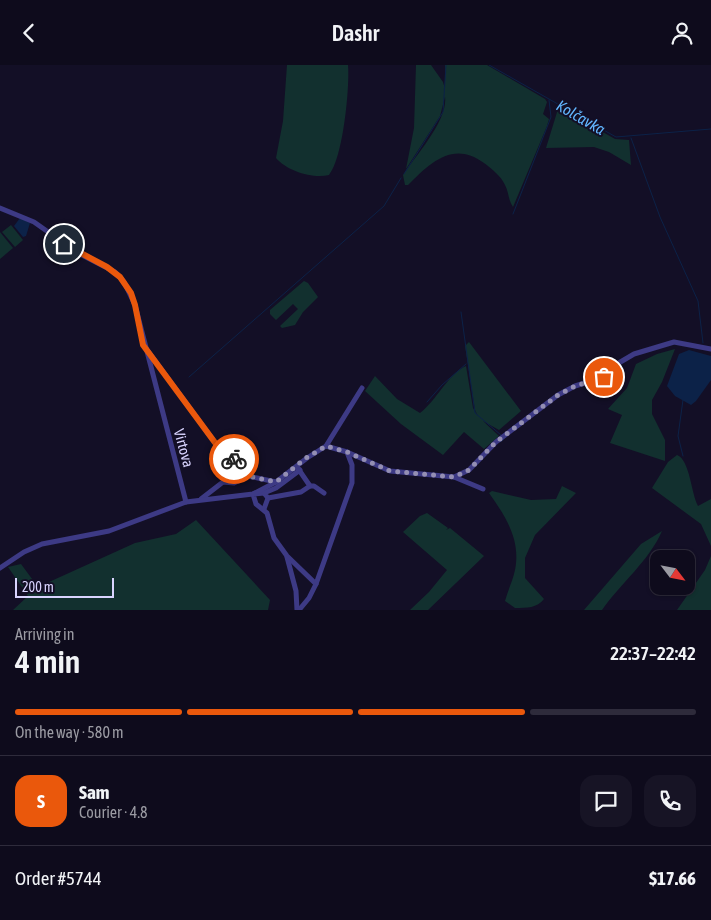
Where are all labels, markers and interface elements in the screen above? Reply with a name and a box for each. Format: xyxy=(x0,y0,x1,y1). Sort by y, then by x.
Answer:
icon: back xyxy=(15,19,43,47)
icon: person xyxy=(668,19,696,47)
text: Dashr xyxy=(332,20,379,46)
water label: Kolčavka xyxy=(553,96,609,138)
pin xyxy=(43,223,85,265)
icon: home xyxy=(50,230,78,258)
pin xyxy=(583,356,625,398)
icon: bag xyxy=(590,363,618,391)
street label: Virtova xyxy=(171,427,197,469)
courier xyxy=(209,434,259,484)
icon: bike xyxy=(220,445,248,473)
north arrow xyxy=(650,550,695,595)
map controls xyxy=(650,550,695,595)
scale bar xyxy=(15,575,114,598)
text: 200 m xyxy=(22,579,54,595)
text: Arriving in xyxy=(15,625,75,643)
text: 22:37–22:42 xyxy=(610,642,696,664)
text: 4 min xyxy=(15,643,80,680)
text: On the way · 580 m xyxy=(15,723,124,741)
button: chat xyxy=(580,775,632,827)
button: phone xyxy=(644,775,696,827)
text: Sam xyxy=(79,781,110,803)
text: S xyxy=(37,790,45,812)
text: Courier · 4.8 xyxy=(79,803,148,821)
text: Order #5744 xyxy=(15,867,102,889)
text: $17.66 xyxy=(649,867,696,889)

